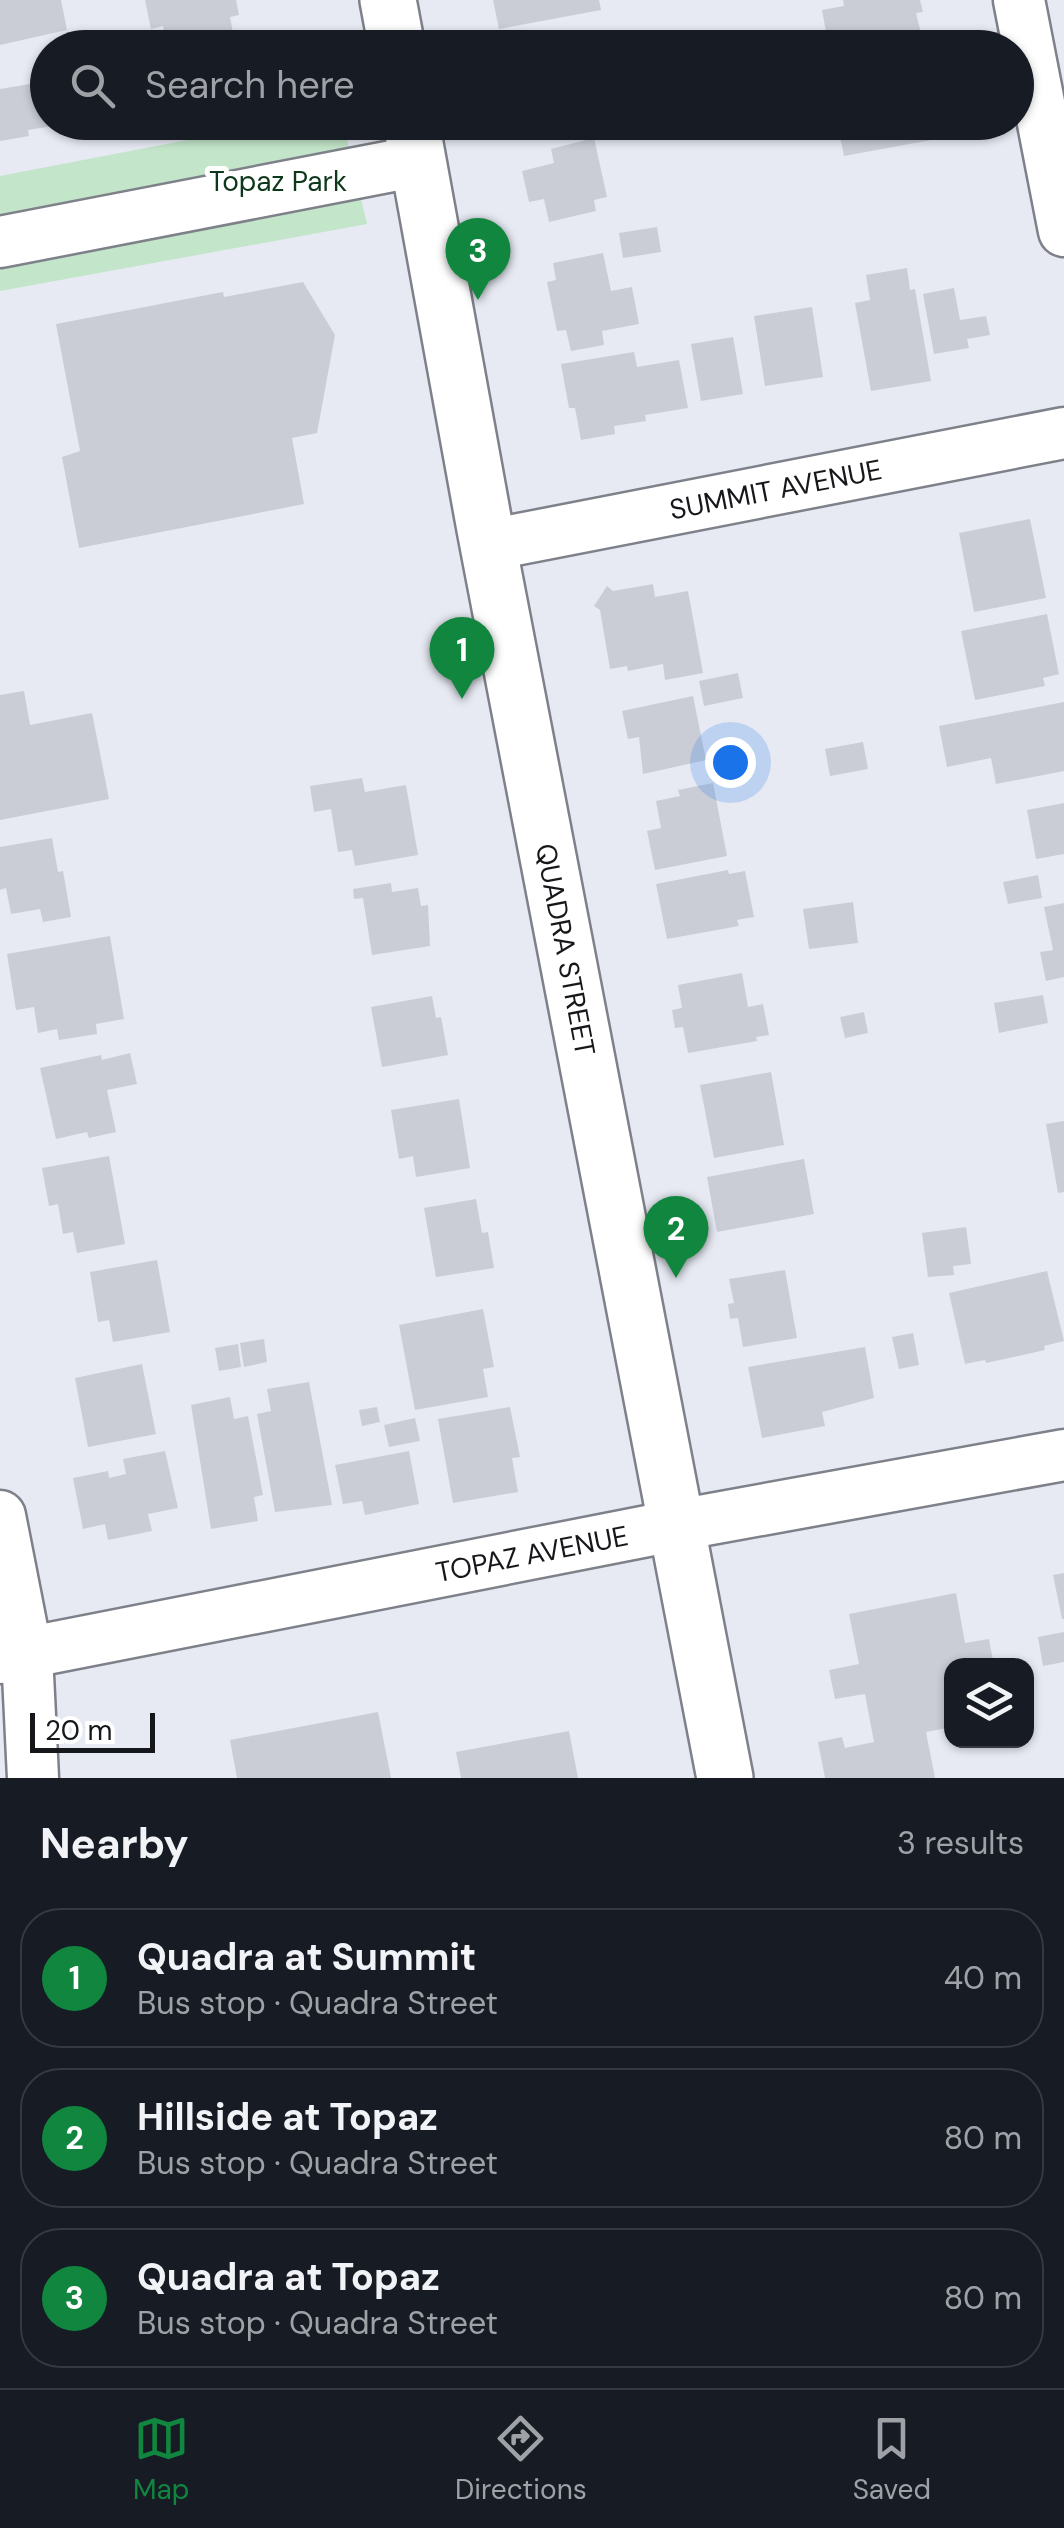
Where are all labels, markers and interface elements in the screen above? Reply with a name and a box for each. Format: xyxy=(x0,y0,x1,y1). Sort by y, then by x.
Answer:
search box xyxy=(30,30,1034,140)
icon: search xyxy=(65,58,120,113)
text: Search here xyxy=(145,60,355,110)
park label: Topaz Park xyxy=(209,163,347,200)
pin: 3 xyxy=(446,218,510,300)
street label: SUMMIT AVENUE xyxy=(666,450,885,528)
pin: 1 xyxy=(430,616,494,699)
your location xyxy=(705,737,756,788)
street label: QUADRA STREET xyxy=(527,840,604,1059)
pin: 2 xyxy=(644,1196,708,1278)
street label: TOPAZ AVENUE xyxy=(432,1517,631,1591)
map controls xyxy=(944,1658,1034,1748)
button: layers xyxy=(944,1658,1034,1748)
scale bar xyxy=(30,1708,155,1752)
text: 20 m xyxy=(45,1712,112,1749)
text: Nearby xyxy=(40,1816,189,1871)
text: 3 results xyxy=(897,1822,1024,1864)
text: Quadra at Summit xyxy=(137,1932,476,1982)
text: 1 xyxy=(69,1957,80,1999)
text: 40 m xyxy=(944,1957,1022,1999)
text: Bus stop · Quadra Street xyxy=(137,1982,498,2024)
text: Hillside at Topaz xyxy=(137,2092,438,2142)
text: 2 xyxy=(65,2117,84,2159)
text: 80 m xyxy=(944,2117,1022,2159)
text: Bus stop · Quadra Street xyxy=(137,2142,498,2184)
text: Quadra at Topaz xyxy=(137,2252,440,2302)
text: 3 xyxy=(65,2277,84,2319)
text: 80 m xyxy=(944,2277,1022,2319)
text: Bus stop · Quadra Street xyxy=(137,2302,498,2344)
tab: Map xyxy=(133,2411,189,2508)
tab: Directions xyxy=(455,2411,587,2508)
tab: Saved xyxy=(853,2411,931,2508)

